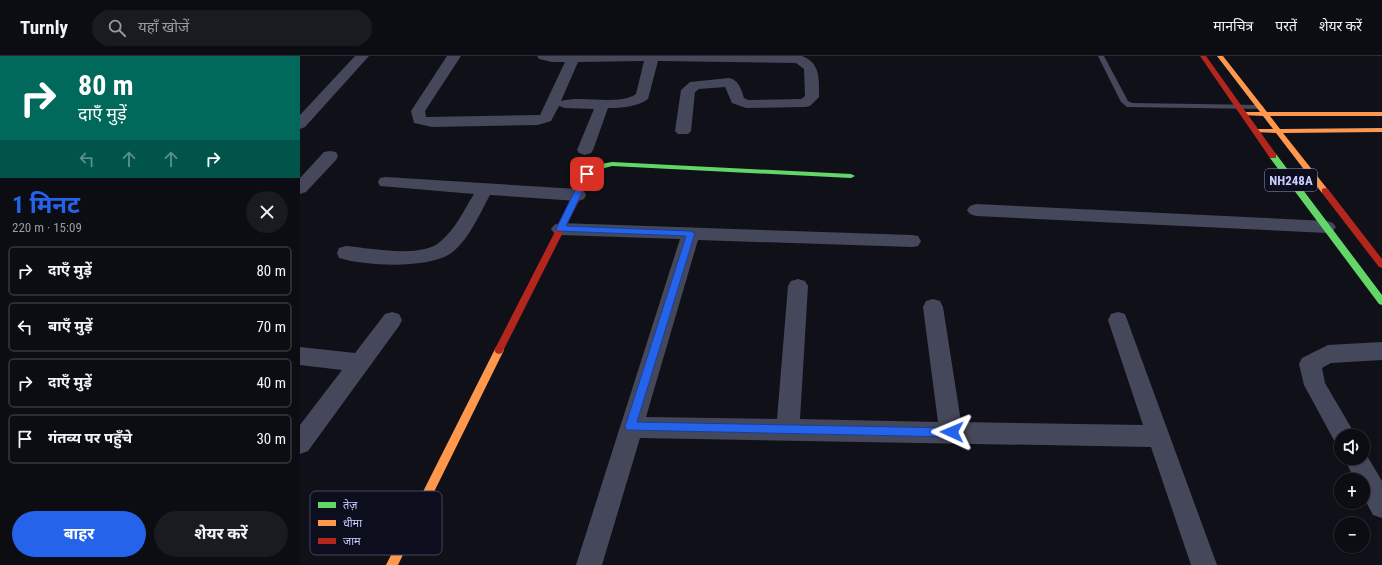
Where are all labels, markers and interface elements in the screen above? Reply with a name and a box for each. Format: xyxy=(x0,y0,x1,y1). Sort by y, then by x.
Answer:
search box xyxy=(92,10,372,46)
text: Turnly xyxy=(20,16,68,39)
icon: search xyxy=(106,17,128,39)
text: यहाँ खोजें xyxy=(138,18,189,36)
text: मानचित्र xyxy=(1213,18,1253,34)
text: परतें xyxy=(1275,18,1297,34)
text: शेयर करें xyxy=(1319,18,1362,34)
text: 80 m xyxy=(78,69,134,102)
icon: right xyxy=(12,72,64,124)
text: दाएँ मुड़ें xyxy=(78,103,127,124)
icon: left xyxy=(76,148,98,170)
icon: ahead xyxy=(118,148,140,170)
icon: ahead xyxy=(160,148,182,170)
icon: right xyxy=(202,148,224,170)
pin xyxy=(570,157,604,191)
icon: arrive xyxy=(576,163,598,185)
road number: NH248A xyxy=(1265,169,1317,191)
text: 1 मिनट xyxy=(12,191,80,219)
button: close xyxy=(246,191,288,233)
text: 220 m · 15:09 xyxy=(12,220,82,235)
icon: right xyxy=(14,260,36,282)
text: दाएँ मुड़ें xyxy=(48,261,92,279)
text: 80 m xyxy=(256,262,286,280)
icon: left xyxy=(14,316,36,338)
text: बाएँ मुड़ें xyxy=(48,317,93,335)
text: 70 m xyxy=(256,318,286,336)
icon: right xyxy=(14,372,36,394)
text: दाएँ मुड़ें xyxy=(48,373,92,391)
text: 40 m xyxy=(256,374,286,392)
position arrow xyxy=(931,411,973,453)
icon: arrive xyxy=(14,428,36,450)
text: गंतव्य पर पहुँचे xyxy=(48,429,132,447)
map controls xyxy=(1334,429,1370,553)
button: sound xyxy=(1334,429,1370,465)
text: 30 m xyxy=(256,430,286,448)
button: + xyxy=(1334,473,1370,509)
legend xyxy=(310,491,442,555)
text: तेज़ xyxy=(343,499,358,512)
button: बाहर xyxy=(12,511,146,557)
button: शेयर करें xyxy=(154,511,288,557)
text: धीमा xyxy=(343,517,362,530)
button: − xyxy=(1334,517,1370,553)
text: जाम xyxy=(343,535,361,548)

